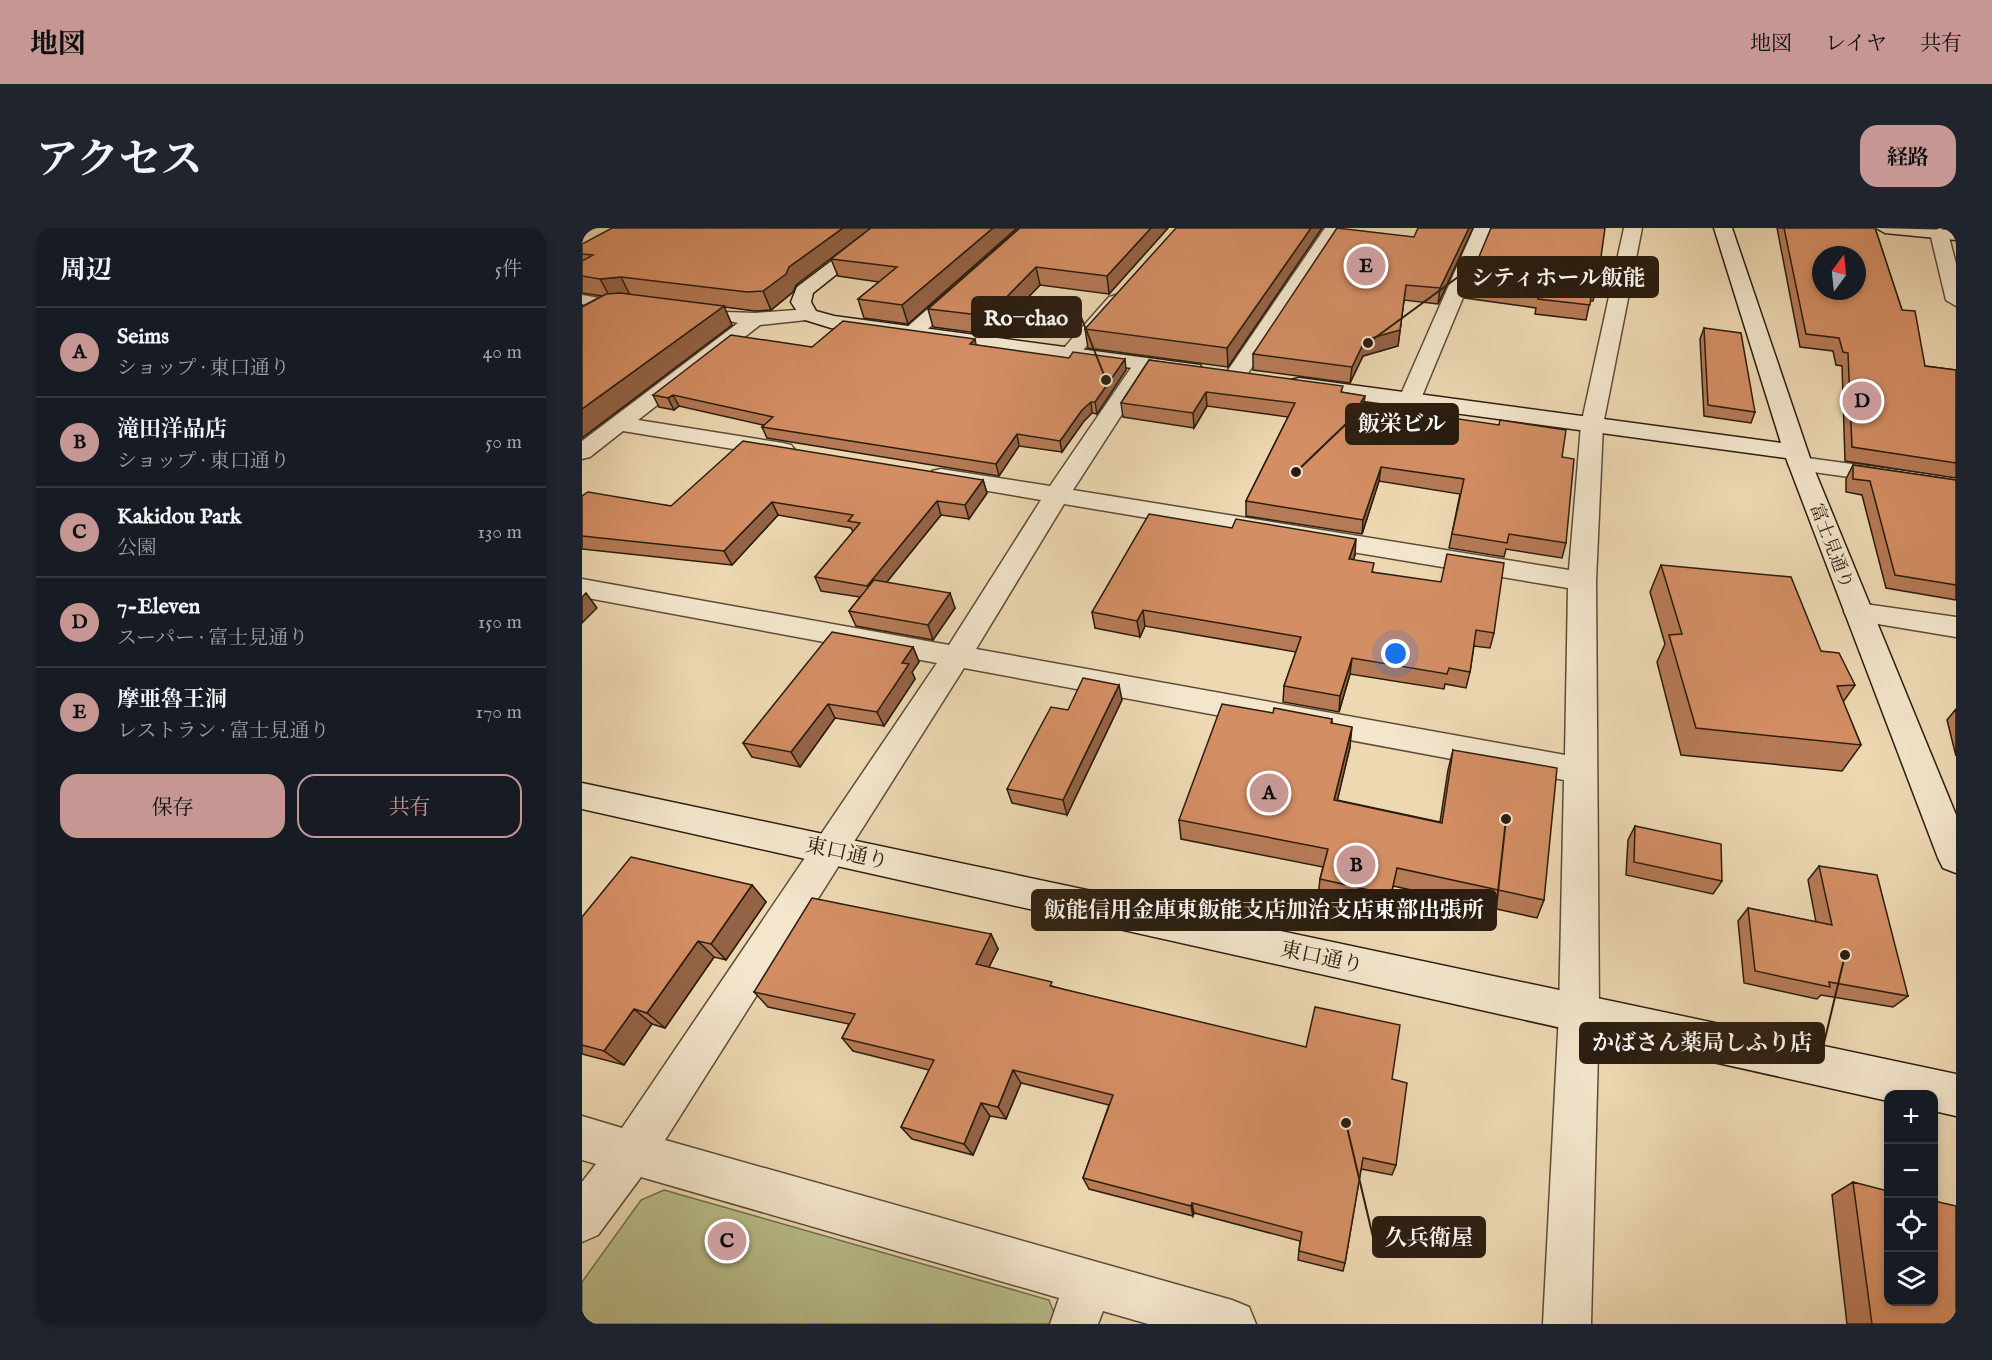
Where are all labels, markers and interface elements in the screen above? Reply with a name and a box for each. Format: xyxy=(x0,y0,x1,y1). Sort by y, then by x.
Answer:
text: 地図 xyxy=(30,28,86,63)
text: 地図 xyxy=(1750,31,1792,58)
text: レイヤ xyxy=(1825,31,1887,58)
text: 共有 xyxy=(1920,31,1962,58)
button: 経路 xyxy=(1860,125,1956,187)
text: アクセス xyxy=(36,135,203,188)
pin: E xyxy=(1346,243,1386,288)
north arrow xyxy=(1812,246,1866,300)
text: 周辺 xyxy=(60,254,112,287)
text: 5件 xyxy=(495,257,522,282)
callout: シティホール飯能 xyxy=(1458,257,1658,297)
text: シティホール飯能 xyxy=(1471,265,1645,293)
callout: Ro−chao xyxy=(972,297,1081,337)
text: Ro−chao xyxy=(984,305,1068,333)
text: Seims xyxy=(117,323,169,351)
text: A xyxy=(73,340,86,365)
text: 40 m xyxy=(483,340,522,365)
text: ショップ · 東口通り xyxy=(117,356,290,381)
pin: D xyxy=(1842,378,1882,423)
callout: 飯栄ビル xyxy=(1346,404,1458,444)
text: 飯栄ビル xyxy=(1358,411,1446,439)
text: 滝田洋品店 xyxy=(117,416,227,444)
text: B xyxy=(73,430,86,455)
text: 50 m xyxy=(485,430,522,455)
text: ショップ · 東口通り xyxy=(117,449,290,474)
street label: 富士見通り xyxy=(1804,500,1857,593)
text: Kakidou Park xyxy=(117,503,242,531)
text: C xyxy=(72,520,87,545)
text: 130 m xyxy=(477,520,522,545)
text: 公園 xyxy=(117,536,157,561)
text: 7-Eleven xyxy=(117,593,200,621)
text: D xyxy=(71,610,88,635)
text: 150 m xyxy=(478,610,522,635)
text: スーパー · 富士見通り xyxy=(117,626,308,651)
your location xyxy=(1381,639,1410,668)
text: 摩亜魯王洞 xyxy=(117,686,227,714)
text: E xyxy=(73,700,86,725)
text: 170 m xyxy=(476,700,522,725)
text: レストラン · 富士見通り xyxy=(117,719,330,744)
pin: A xyxy=(1250,770,1288,816)
button: 保存 xyxy=(60,774,285,838)
button: 共有 xyxy=(297,774,522,838)
street label: 東口通り xyxy=(803,833,891,876)
pin: B xyxy=(1336,842,1376,888)
callout: 飯能信用金庫東飯能支店加治支店東部出張所 xyxy=(1032,890,1496,930)
text: 飯能信用金庫東飯能支店加治支店東部出張所 xyxy=(1044,897,1484,925)
street label: 東口通り xyxy=(1278,937,1366,980)
callout: かばさん薬局しふり店 xyxy=(1580,1023,1824,1063)
text: かばさん薬局しふり店 xyxy=(1592,1030,1812,1058)
map controls xyxy=(1884,1090,1938,1306)
button: + xyxy=(1884,1090,1938,1144)
button: − xyxy=(1884,1144,1938,1198)
button: locate xyxy=(1884,1198,1938,1252)
callout: 久兵衛屋 xyxy=(1373,1217,1485,1257)
pin: C xyxy=(708,1218,746,1264)
text: 久兵衛屋 xyxy=(1385,1225,1473,1253)
button: layers xyxy=(1884,1252,1938,1306)

